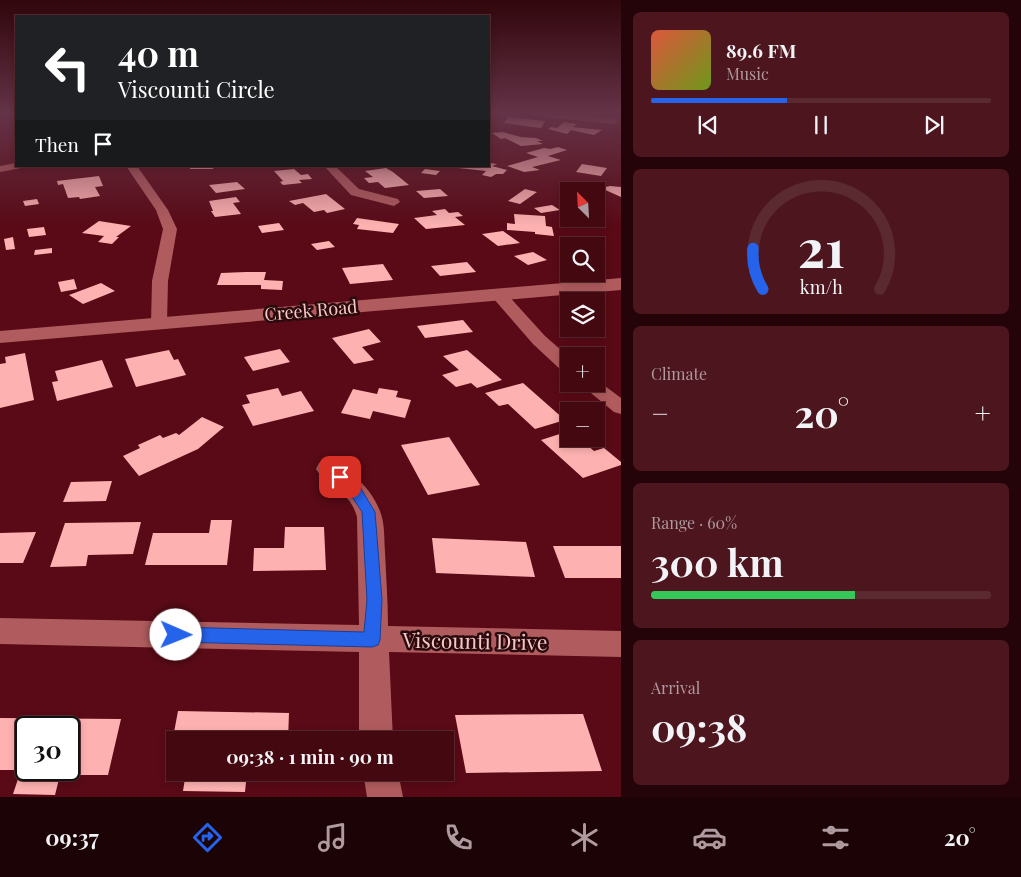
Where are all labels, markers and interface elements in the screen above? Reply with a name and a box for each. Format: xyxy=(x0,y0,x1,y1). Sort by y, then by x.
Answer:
text: 40 m xyxy=(118,29,199,76)
icon: left xyxy=(35,35,100,100)
text: 89.6 FM xyxy=(726,37,796,63)
text: Music xyxy=(726,63,769,84)
text: Viscounti Circle xyxy=(118,74,275,104)
icon: previous xyxy=(694,111,722,139)
icon: pause xyxy=(807,111,835,139)
icon: next xyxy=(920,111,948,139)
icon: arrive xyxy=(89,130,117,158)
text: Then xyxy=(35,131,79,157)
north arrow xyxy=(560,182,605,228)
map controls xyxy=(560,182,605,447)
text: 21 xyxy=(797,212,845,281)
button: search xyxy=(560,237,605,282)
text: km/h xyxy=(800,275,843,298)
button: layers xyxy=(560,292,605,337)
street label: Creek Road xyxy=(263,294,359,326)
button: + xyxy=(560,347,605,392)
text: Climate xyxy=(651,363,707,384)
text: 20° xyxy=(794,387,849,438)
text: − xyxy=(651,394,669,431)
text: + xyxy=(975,394,991,431)
button: − xyxy=(560,402,605,447)
pin xyxy=(319,456,361,498)
icon: arrive xyxy=(326,463,354,491)
text: Range · 60% xyxy=(651,512,737,533)
text: 300 km xyxy=(651,536,784,587)
position arrow xyxy=(149,608,201,660)
street label: Viscounti Drive xyxy=(401,625,548,655)
text: Arrival xyxy=(651,677,700,698)
text: 09:38 xyxy=(651,701,747,752)
speed limit sign: 30 xyxy=(15,716,80,781)
text: 09:38 · 1 min · 90 m xyxy=(226,743,394,769)
icon: directions xyxy=(190,820,225,855)
icon: music xyxy=(315,820,350,855)
icon: phone xyxy=(441,820,476,855)
icon: climate xyxy=(567,820,602,855)
icon: car xyxy=(692,820,727,855)
icon: filters xyxy=(818,820,853,855)
text: 09:37 xyxy=(45,822,99,852)
text: 20° xyxy=(944,822,976,852)

